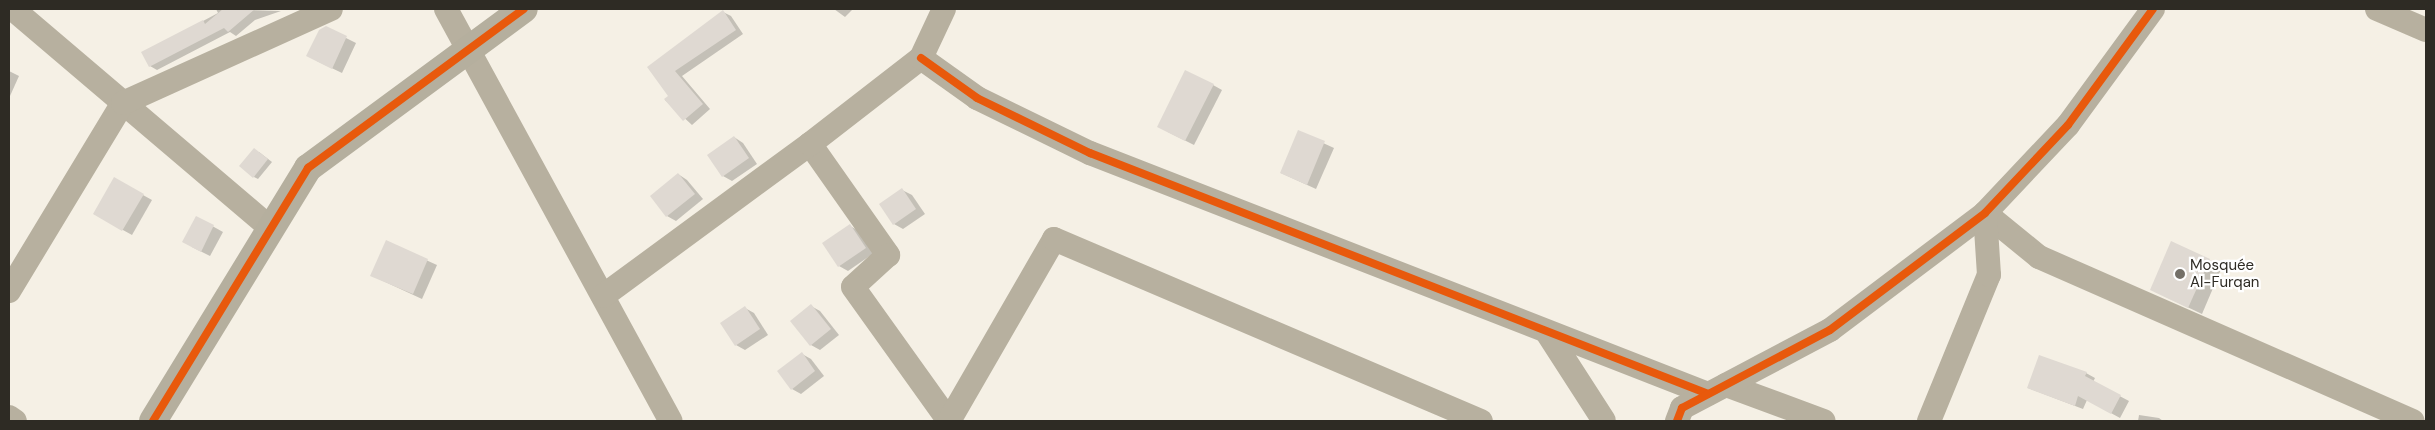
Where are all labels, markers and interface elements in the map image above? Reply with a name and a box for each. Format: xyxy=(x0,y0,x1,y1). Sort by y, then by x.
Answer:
place label: Mosquée Al-Furqan xyxy=(2190,256,2259,291)
marker: Mosquée Al-Furqan xyxy=(2174,268,2186,280)

